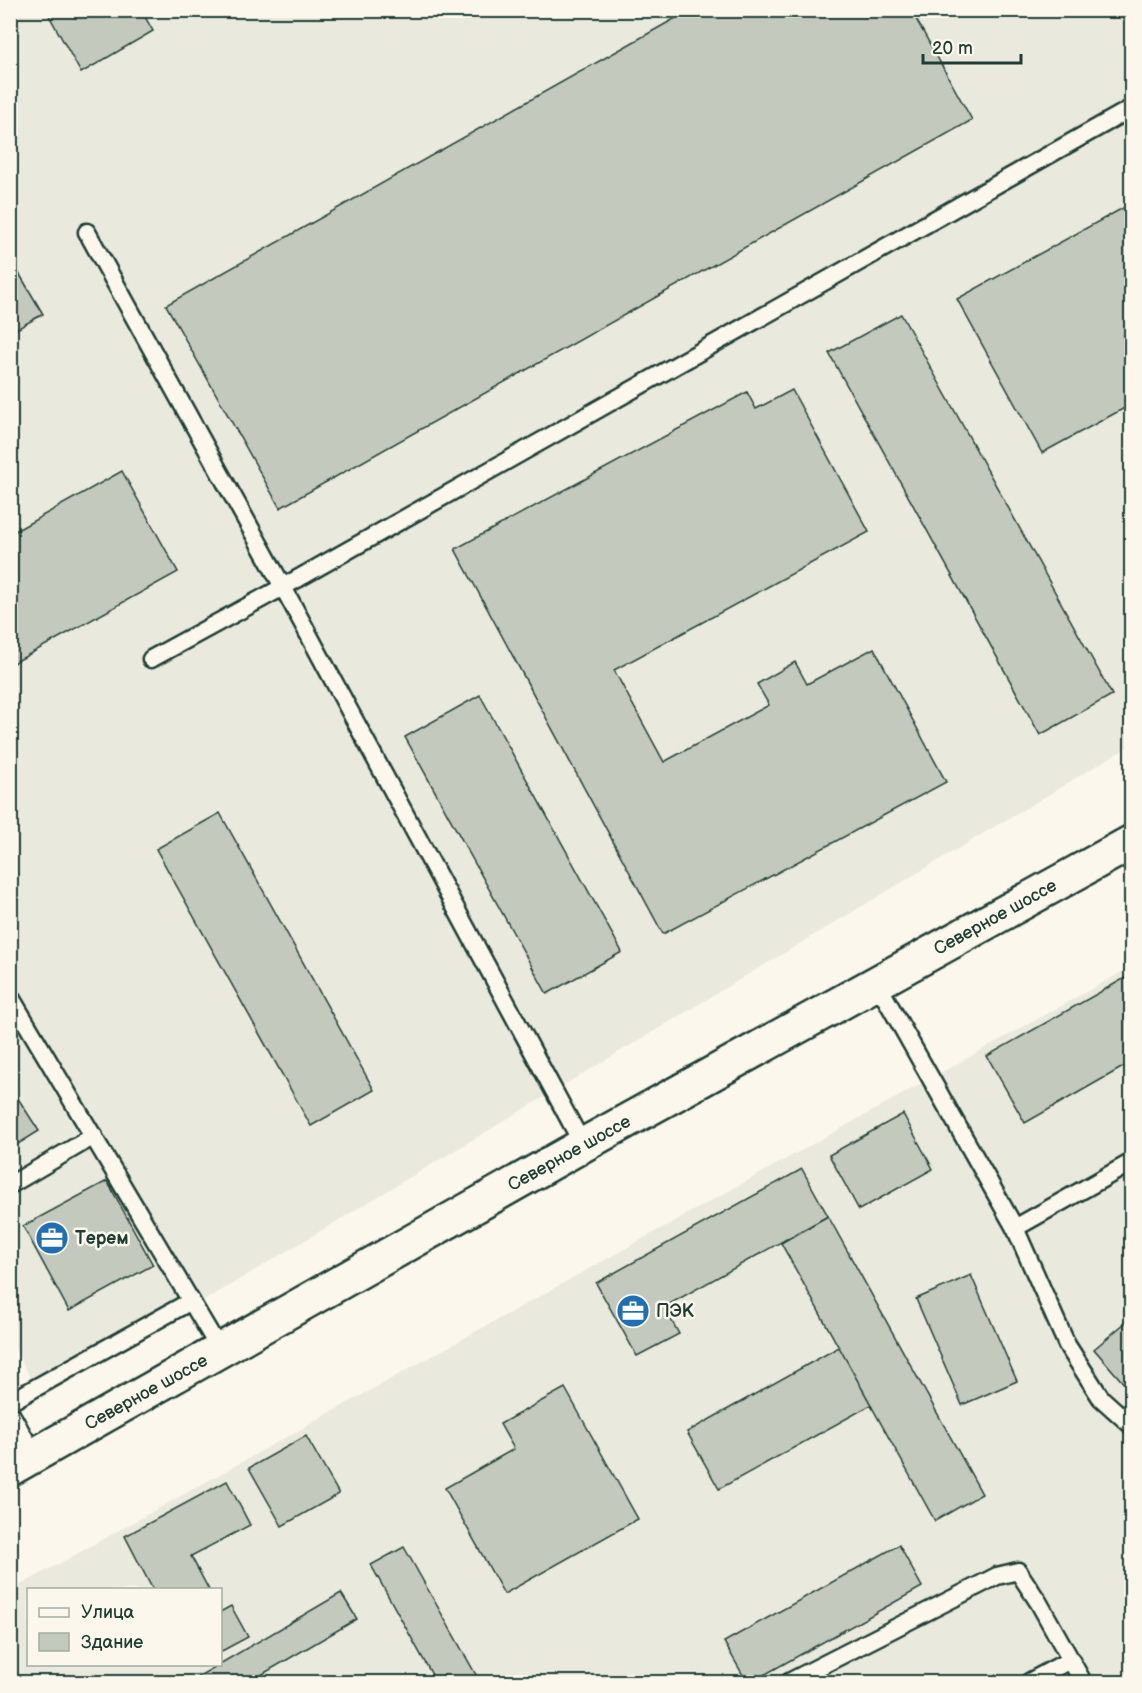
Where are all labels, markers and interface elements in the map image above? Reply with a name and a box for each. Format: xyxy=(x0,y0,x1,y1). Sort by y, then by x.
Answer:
scale bar xyxy=(923,27,1020,65)
text: 20 m xyxy=(932,38,973,59)
street label: Северное шоссе xyxy=(930,875,1060,960)
street label: Северное шоссе xyxy=(504,1111,634,1196)
office icon: Терем xyxy=(34,1220,70,1256)
place label: Терем xyxy=(75,1228,128,1249)
office icon: ПЭК xyxy=(615,1293,651,1329)
place label: ПЭК xyxy=(656,1301,695,1322)
street label: Северное шоссе xyxy=(81,1350,211,1435)
legend xyxy=(27,1588,222,1666)
text: Улица xyxy=(81,1602,135,1623)
text: Здание xyxy=(81,1632,143,1653)

